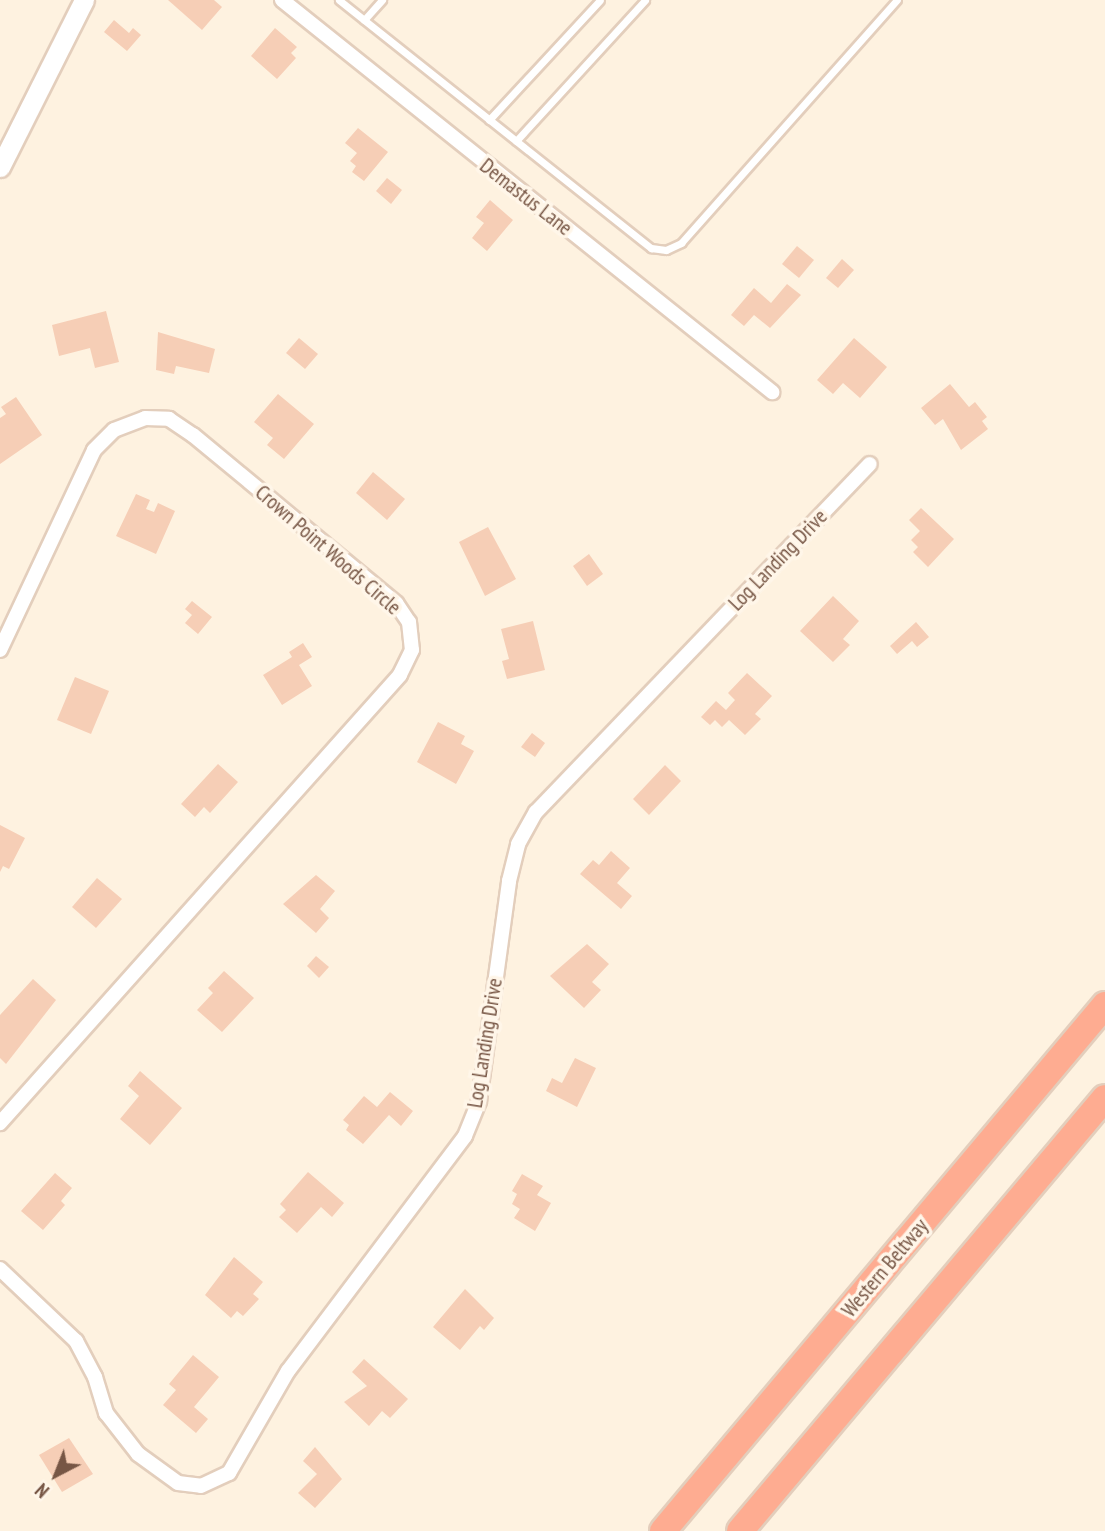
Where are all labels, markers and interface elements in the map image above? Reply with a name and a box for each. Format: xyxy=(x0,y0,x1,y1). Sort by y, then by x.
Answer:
street label: Demastus Lane xyxy=(475,153,577,241)
street label: Crown Point Woods Circle xyxy=(250,480,406,620)
street label: Log Landing Drive xyxy=(723,504,833,616)
street label: Log Landing Drive xyxy=(462,976,508,1110)
street label: Western Beltway xyxy=(837,1214,933,1322)
north arrow xyxy=(21,1440,91,1510)
text: N xyxy=(30,1478,54,1503)

